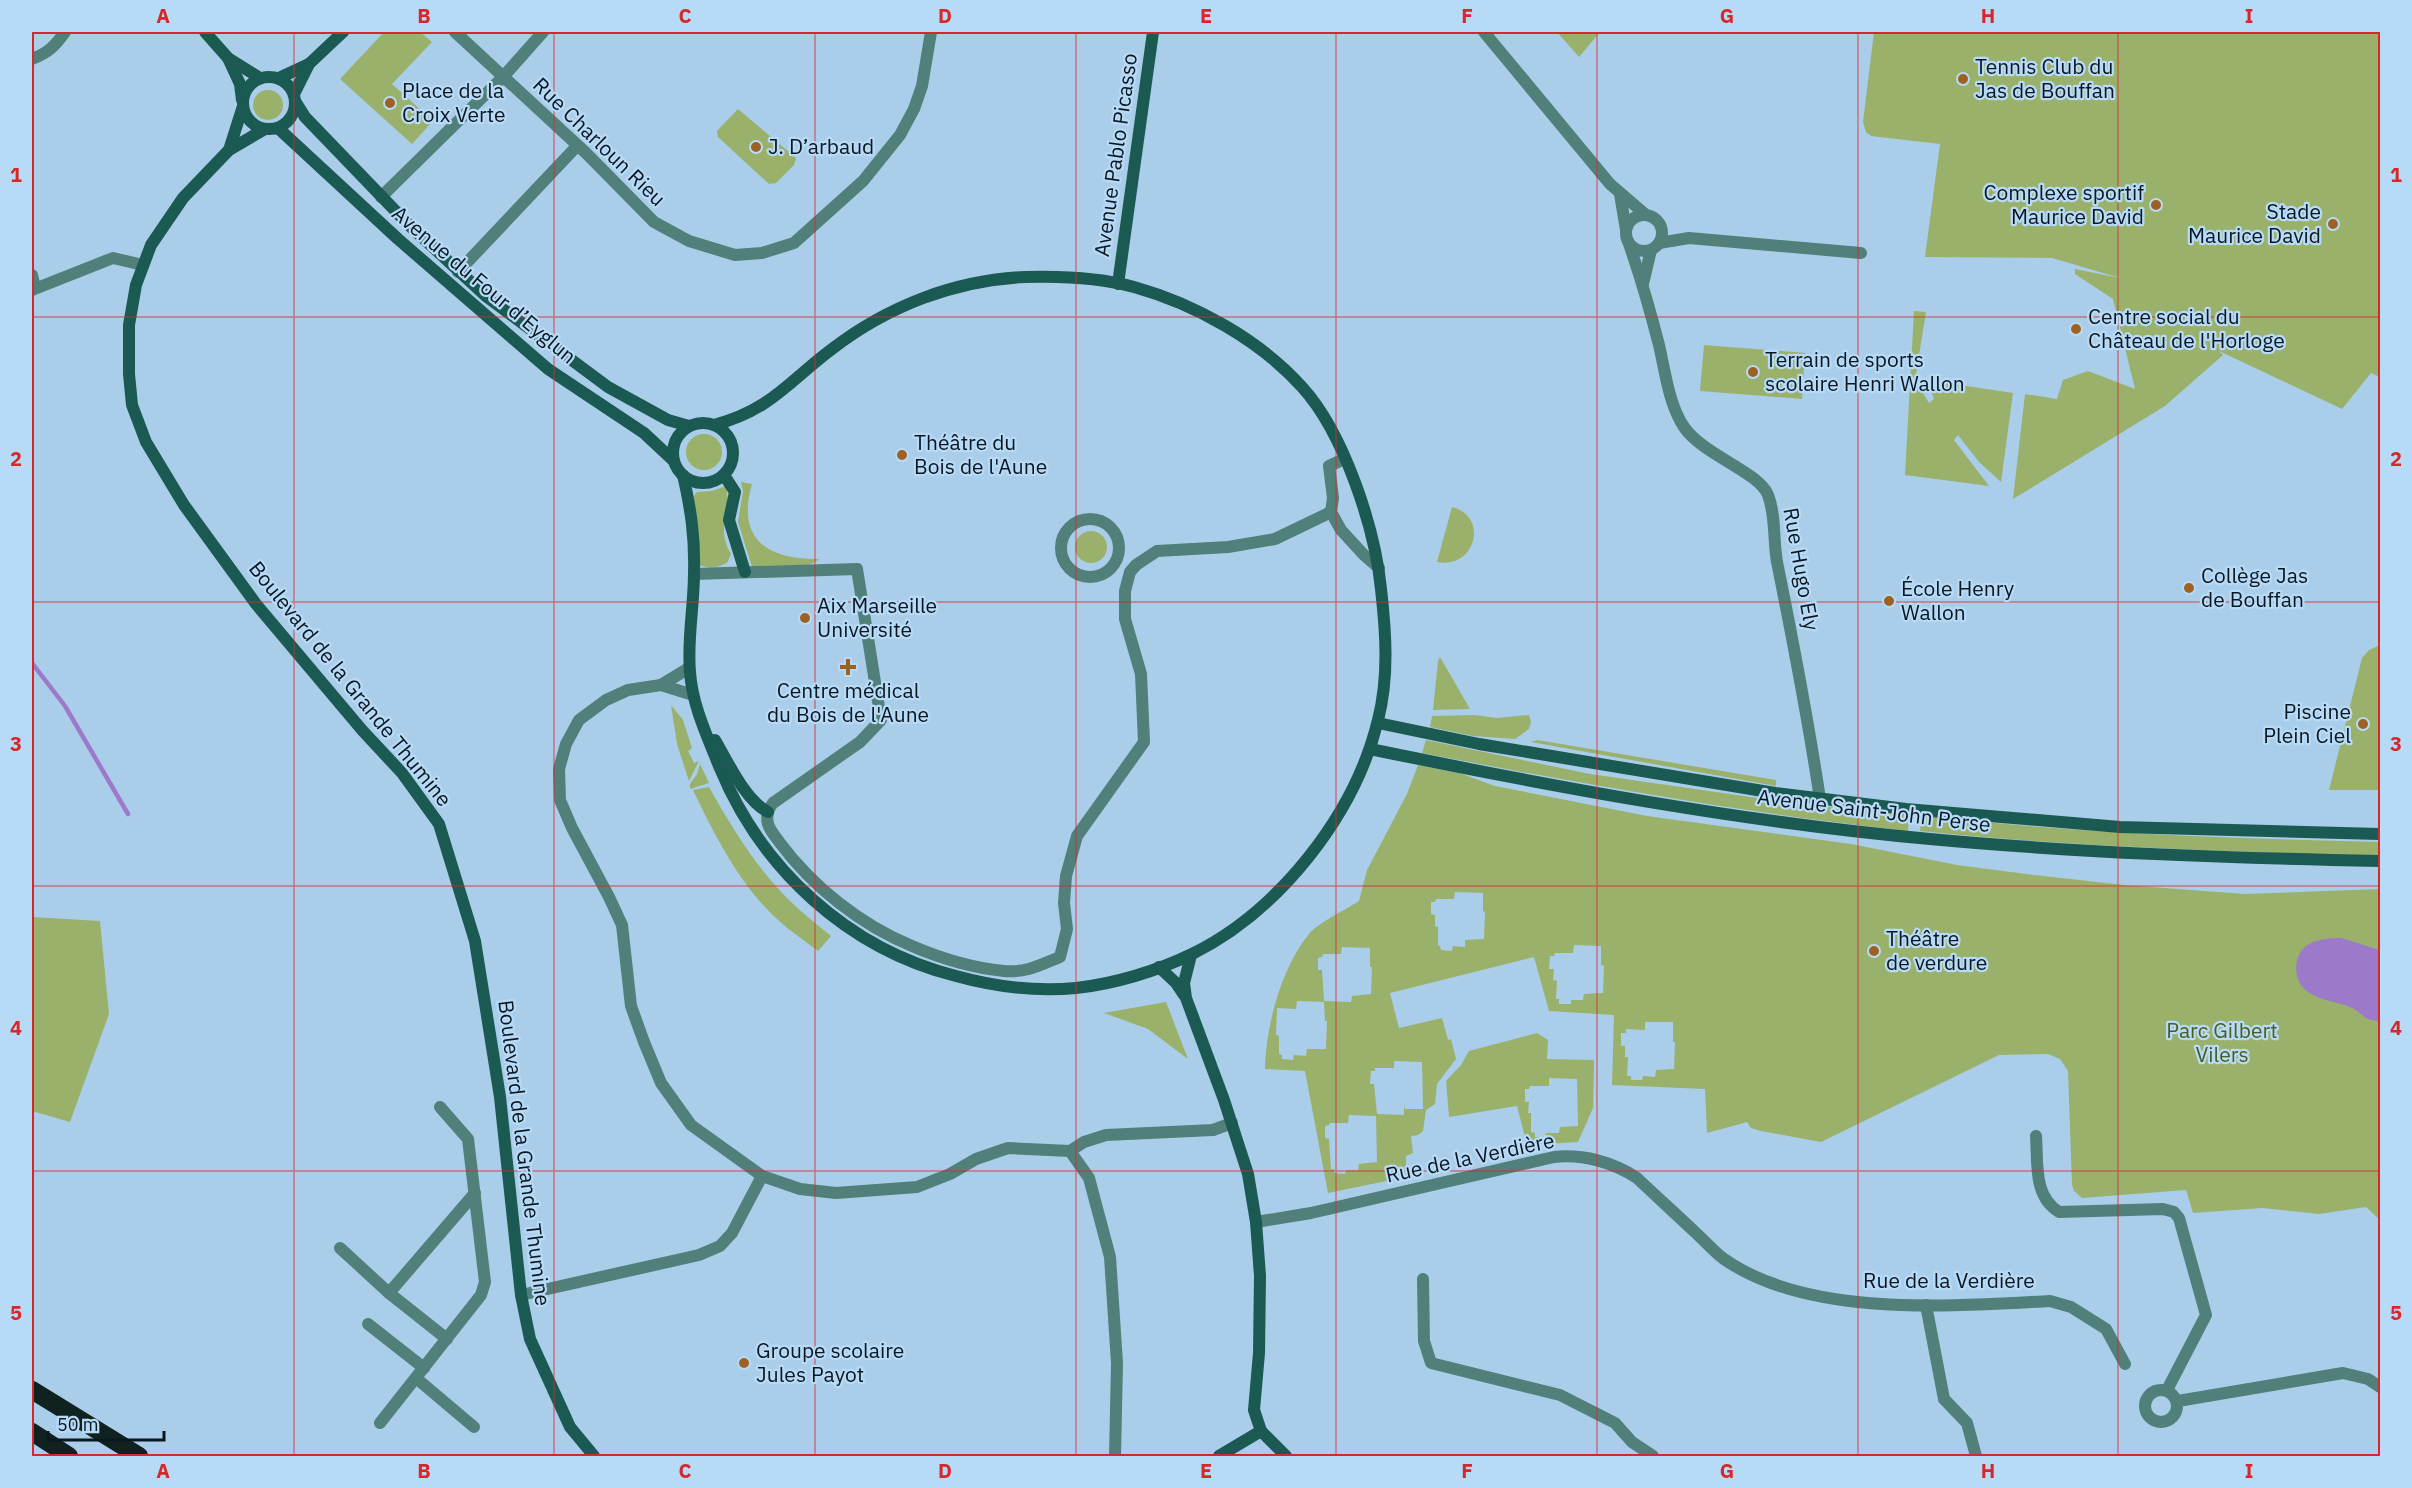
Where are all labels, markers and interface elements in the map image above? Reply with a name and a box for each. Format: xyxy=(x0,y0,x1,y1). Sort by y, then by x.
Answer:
text: A xyxy=(156,2,170,29)
text: B xyxy=(417,2,431,29)
text: C xyxy=(678,2,692,29)
text: D xyxy=(938,2,952,29)
text: E xyxy=(1200,2,1212,29)
text: F xyxy=(1461,2,1473,29)
text: G xyxy=(1720,2,1734,29)
text: H xyxy=(1981,2,1995,29)
text: I xyxy=(2245,2,2253,29)
street label: Avenue Pablo Picasso xyxy=(1087,51,1143,258)
place label: Tennis Club du Jas de Bouffan xyxy=(1975,52,2115,104)
street label: Rue Charloun Rieu xyxy=(527,71,672,212)
marker: Tennis Club du Jas de Bouffan xyxy=(1956,72,1970,86)
place label: Place de la Croix Verte xyxy=(402,76,506,128)
marker: Place de la Croix Verte xyxy=(383,96,397,110)
place label: J. D’arbaud xyxy=(768,132,874,160)
marker: J. D’arbaud xyxy=(749,140,763,154)
text: 1 xyxy=(10,161,22,188)
text: 1 xyxy=(2390,161,2402,188)
place label: Complexe sportif Maurice David xyxy=(1983,178,2144,230)
place label: Stade Maurice David xyxy=(2188,197,2321,249)
marker: Complexe sportif Maurice David xyxy=(2149,198,2163,212)
street label: Avenue du Four d’Eyglun xyxy=(387,199,583,370)
marker: Stade Maurice David xyxy=(2326,217,2340,231)
place label: Centre social du Château de l'Horloge xyxy=(2088,302,2285,354)
marker: Centre social du Château de l'Horloge xyxy=(2069,322,2083,336)
place label: Terrain de sports scolaire Henri Wallon xyxy=(1765,345,1965,397)
marker: Terrain de sports scolaire Henri Wallon xyxy=(1746,365,1760,379)
place label: Théâtre du Bois de l'Aune xyxy=(914,428,1047,480)
text: 2 xyxy=(10,445,22,472)
text: 2 xyxy=(2390,445,2402,472)
marker: Théâtre du Bois de l'Aune xyxy=(895,448,909,462)
street label: Rue Hugo Ely xyxy=(1777,505,1827,633)
street label: Boulevard de la Grande Thumine xyxy=(243,555,459,812)
place label: Collège Jas de Bouffan xyxy=(2201,561,2308,613)
place label: École Henry Wallon xyxy=(1901,574,2015,626)
marker: Collège Jas de Bouffan xyxy=(2182,581,2196,595)
place label: Aix Marseille Université xyxy=(817,591,937,643)
marker: École Henry Wallon xyxy=(1882,594,1896,608)
marker: Aix Marseille Université xyxy=(798,611,812,625)
marker: Centre médical du Bois de l'Aune xyxy=(839,658,857,676)
place label: Centre médical du Bois de l'Aune xyxy=(767,676,929,728)
place label: Piscine Plein Ciel xyxy=(2263,697,2351,749)
marker: Piscine Plein Ciel xyxy=(2356,717,2370,731)
text: 3 xyxy=(10,730,22,757)
text: 3 xyxy=(2390,730,2402,757)
street label: Avenue Saint-John Perse xyxy=(1756,782,1992,838)
place label: Théâtre de verdure xyxy=(1886,924,1987,976)
marker: Théâtre de verdure xyxy=(1867,944,1881,958)
street label: Boulevard de la Grande Thumine xyxy=(492,998,558,1307)
text: 4 xyxy=(10,1014,22,1041)
text: 4 xyxy=(2390,1014,2402,1041)
park label: Parc Gilbert Vilers xyxy=(2166,1016,2278,1068)
street label: Rue de la Verdière xyxy=(1383,1125,1557,1189)
street label: Rue de la Verdière xyxy=(1863,1266,2035,1294)
text: 5 xyxy=(10,1299,22,1326)
text: 5 xyxy=(2390,1299,2402,1326)
place label: Groupe scolaire Jules Payot xyxy=(756,1336,904,1388)
marker: Groupe scolaire Jules Payot xyxy=(737,1356,751,1370)
scale bar xyxy=(48,1404,164,1442)
text: 50 m xyxy=(57,1413,99,1436)
text: A xyxy=(156,1457,170,1484)
text: B xyxy=(417,1457,431,1484)
text: C xyxy=(678,1457,692,1484)
text: D xyxy=(938,1457,952,1484)
text: E xyxy=(1200,1457,1212,1484)
text: F xyxy=(1461,1457,1473,1484)
text: G xyxy=(1720,1457,1734,1484)
text: H xyxy=(1981,1457,1995,1484)
text: I xyxy=(2245,1457,2253,1484)

